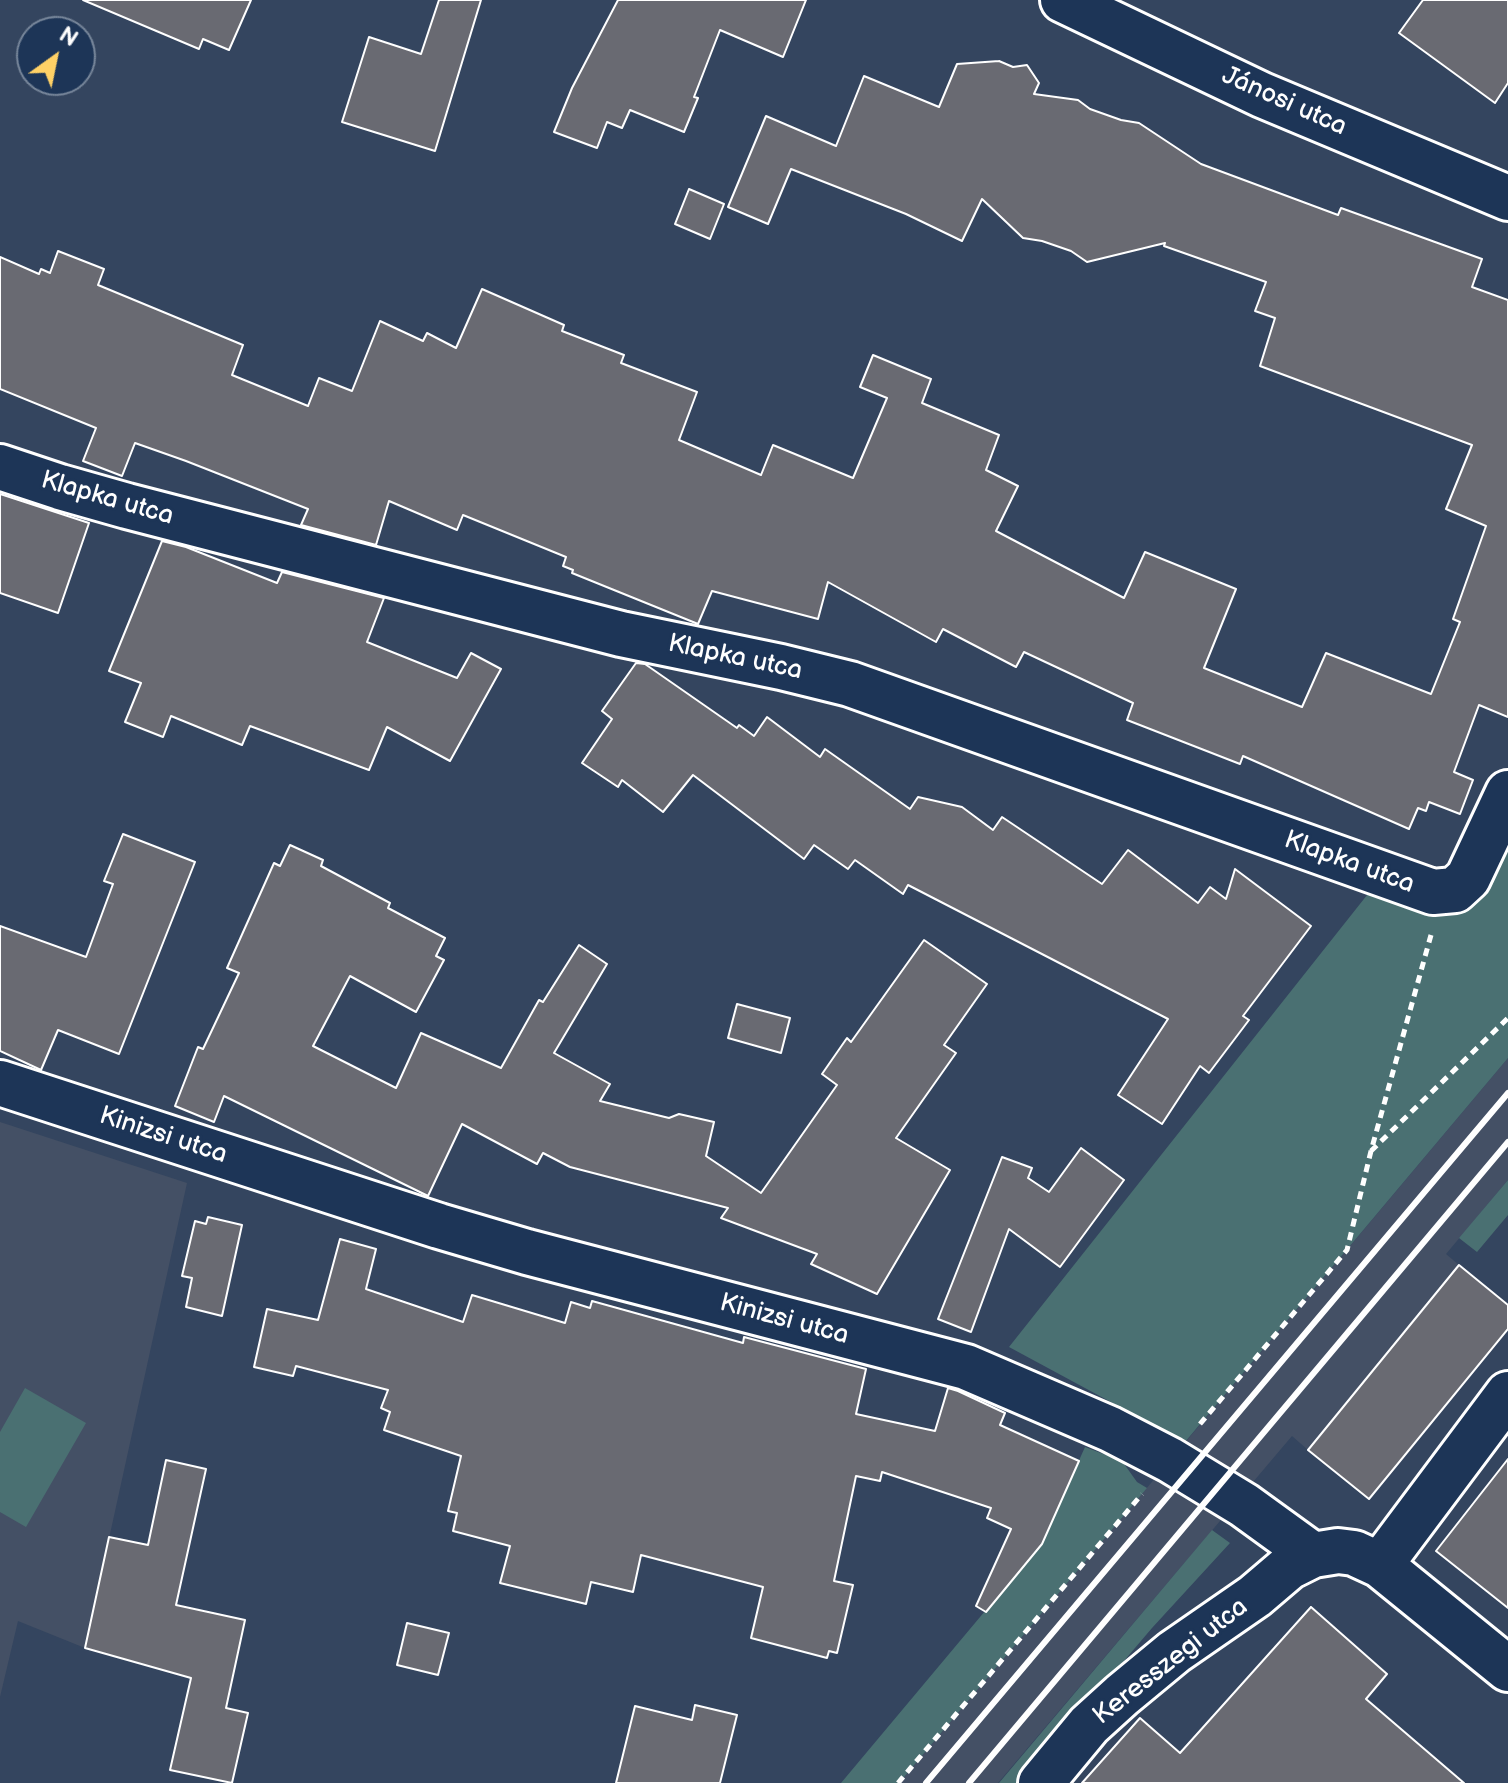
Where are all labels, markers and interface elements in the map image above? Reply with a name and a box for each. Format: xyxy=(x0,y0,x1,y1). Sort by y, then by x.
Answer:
north arrow xyxy=(16,16,96,96)
text: N xyxy=(54,21,83,53)
street label: Jánosi utca xyxy=(1217,61,1351,143)
street label: Klapka utca xyxy=(37,465,177,533)
street label: Klapka utca xyxy=(665,629,805,687)
street label: Klapka utca xyxy=(1280,825,1418,901)
street label: Kinizsi utca xyxy=(95,1101,231,1171)
street label: Kinizsi utca xyxy=(716,1288,852,1352)
street label: Keresszegi utca xyxy=(1087,1592,1255,1732)

